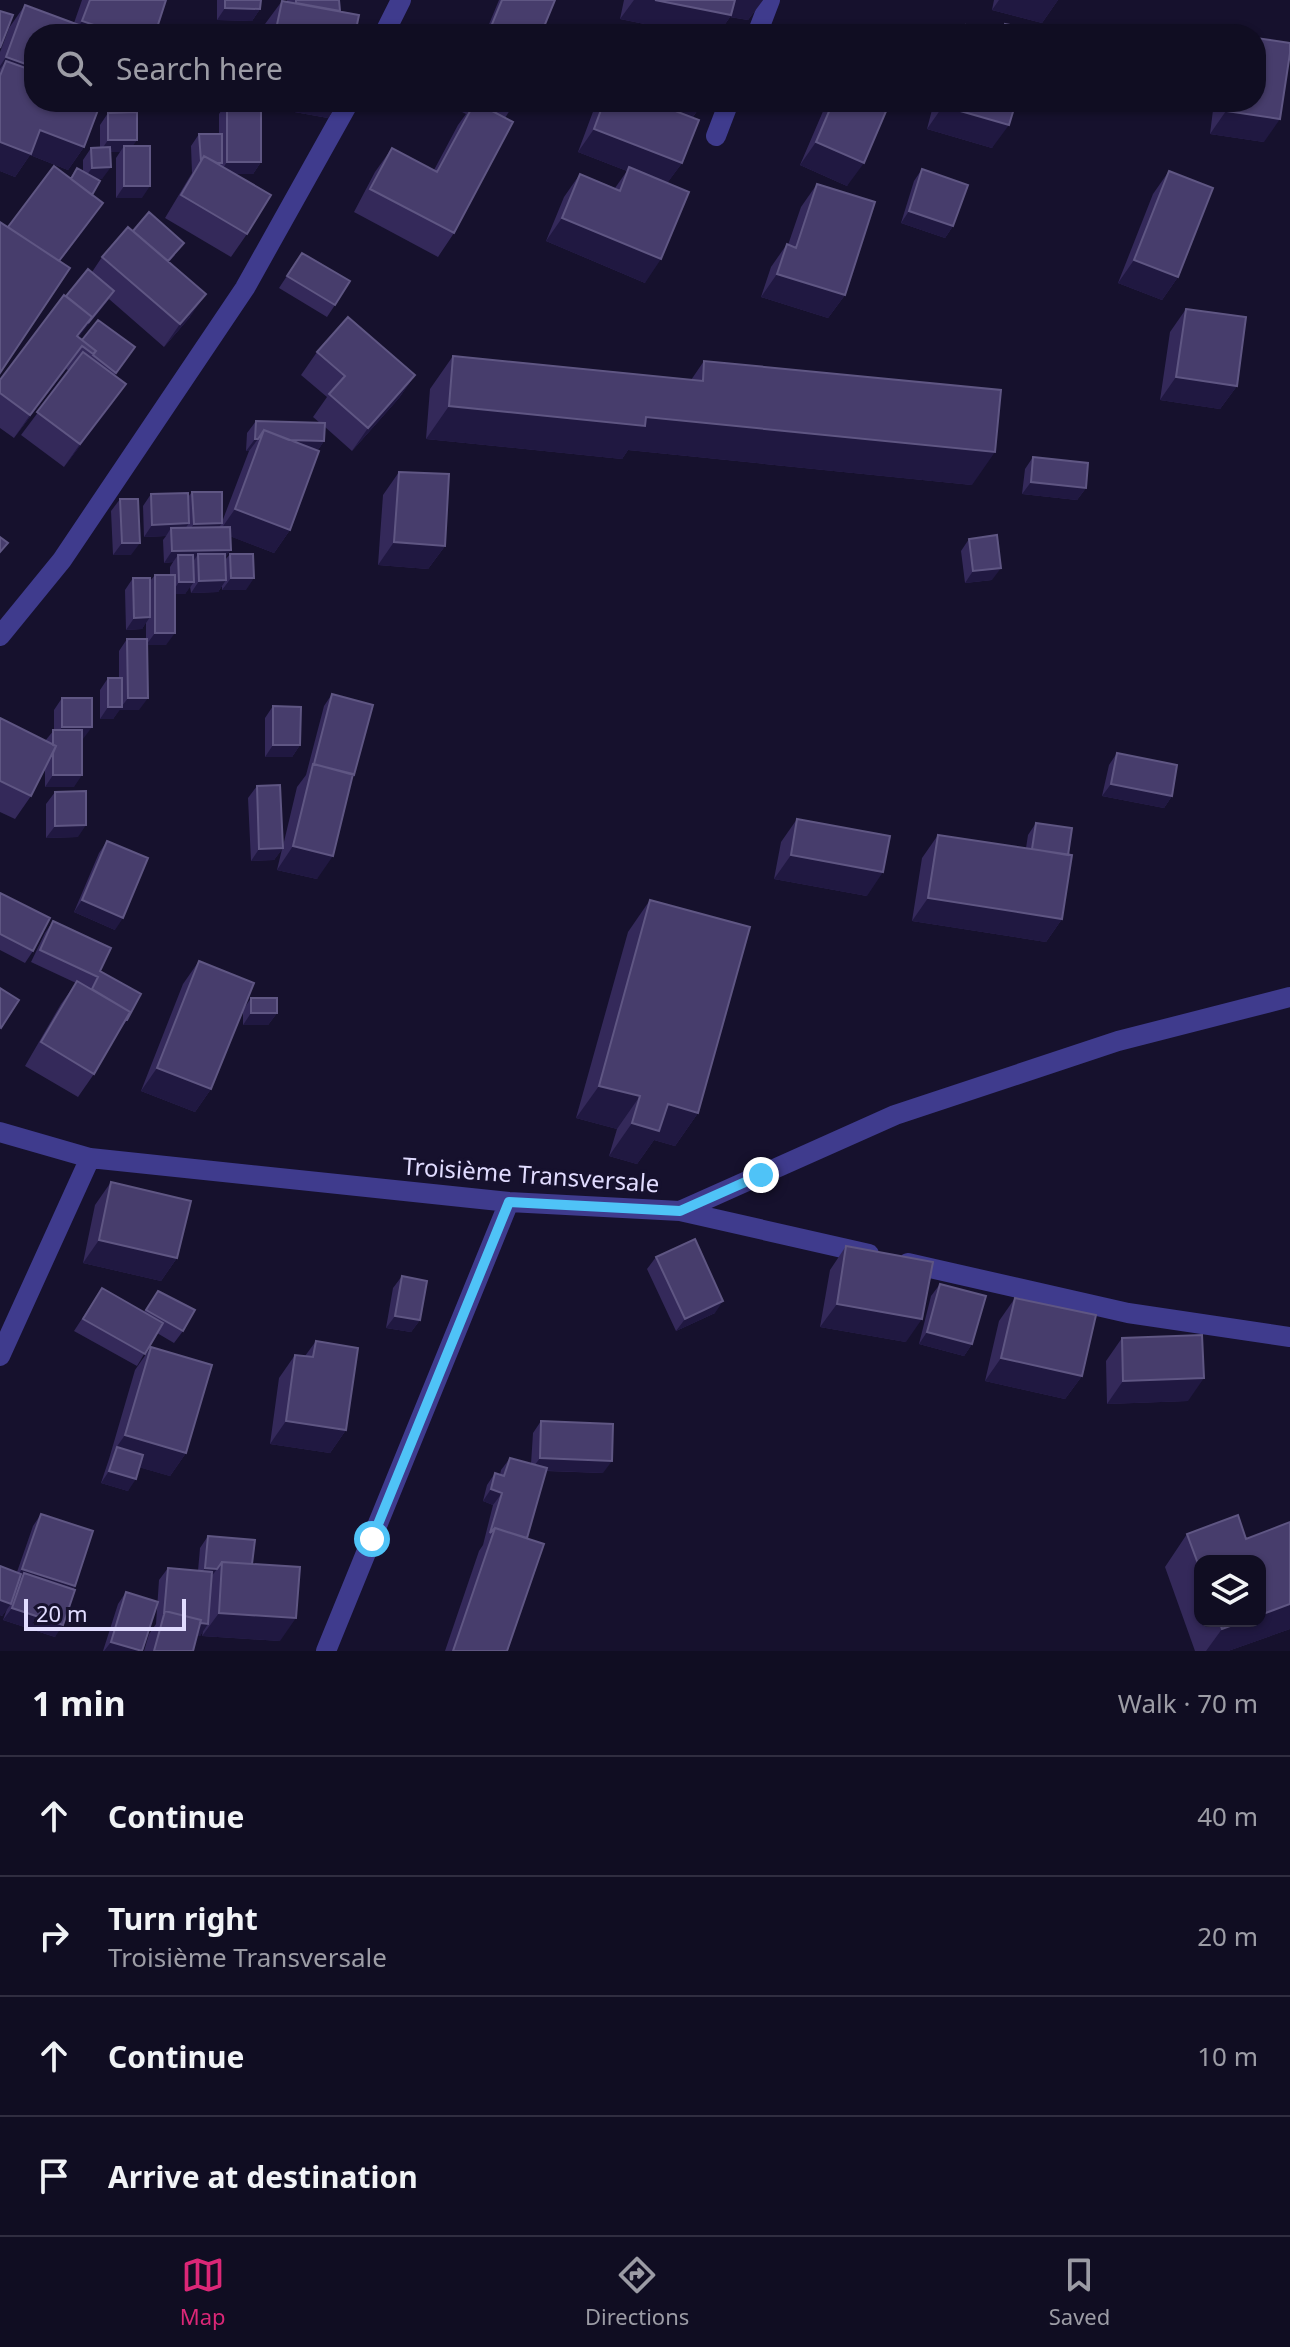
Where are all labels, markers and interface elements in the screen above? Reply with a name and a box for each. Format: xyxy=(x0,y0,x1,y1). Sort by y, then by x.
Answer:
search box xyxy=(24,24,1266,112)
icon: search xyxy=(52,46,96,90)
text: Search here xyxy=(116,48,283,89)
street label: Troisième Transversale xyxy=(401,1149,661,1199)
route end xyxy=(743,1157,779,1193)
route start xyxy=(354,1521,390,1557)
map controls xyxy=(1194,1555,1266,1627)
button: layers xyxy=(1194,1555,1266,1627)
scale bar xyxy=(24,1595,186,1631)
text: 20 m xyxy=(36,1598,87,1628)
text: 1 min xyxy=(32,1680,126,1726)
text: Walk · 70 m xyxy=(1118,1685,1258,1721)
icon: ahead xyxy=(32,1794,76,1838)
text: Continue xyxy=(108,1796,244,1837)
text: 40 m xyxy=(1197,1798,1258,1834)
text: Turn right xyxy=(108,1898,258,1939)
icon: right xyxy=(32,1914,76,1958)
text: 20 m xyxy=(1197,1918,1258,1954)
text: Troisième Transversale xyxy=(108,1939,387,1975)
icon: ahead xyxy=(32,2034,76,2078)
text: Continue xyxy=(108,2036,244,2077)
text: 10 m xyxy=(1197,2038,1258,2074)
icon: arrive xyxy=(32,2154,76,2198)
text: Arrive at destination xyxy=(108,2156,418,2197)
tab: Map xyxy=(180,2253,226,2331)
tab: Directions xyxy=(585,2253,689,2331)
tab: Saved xyxy=(1049,2253,1110,2331)

